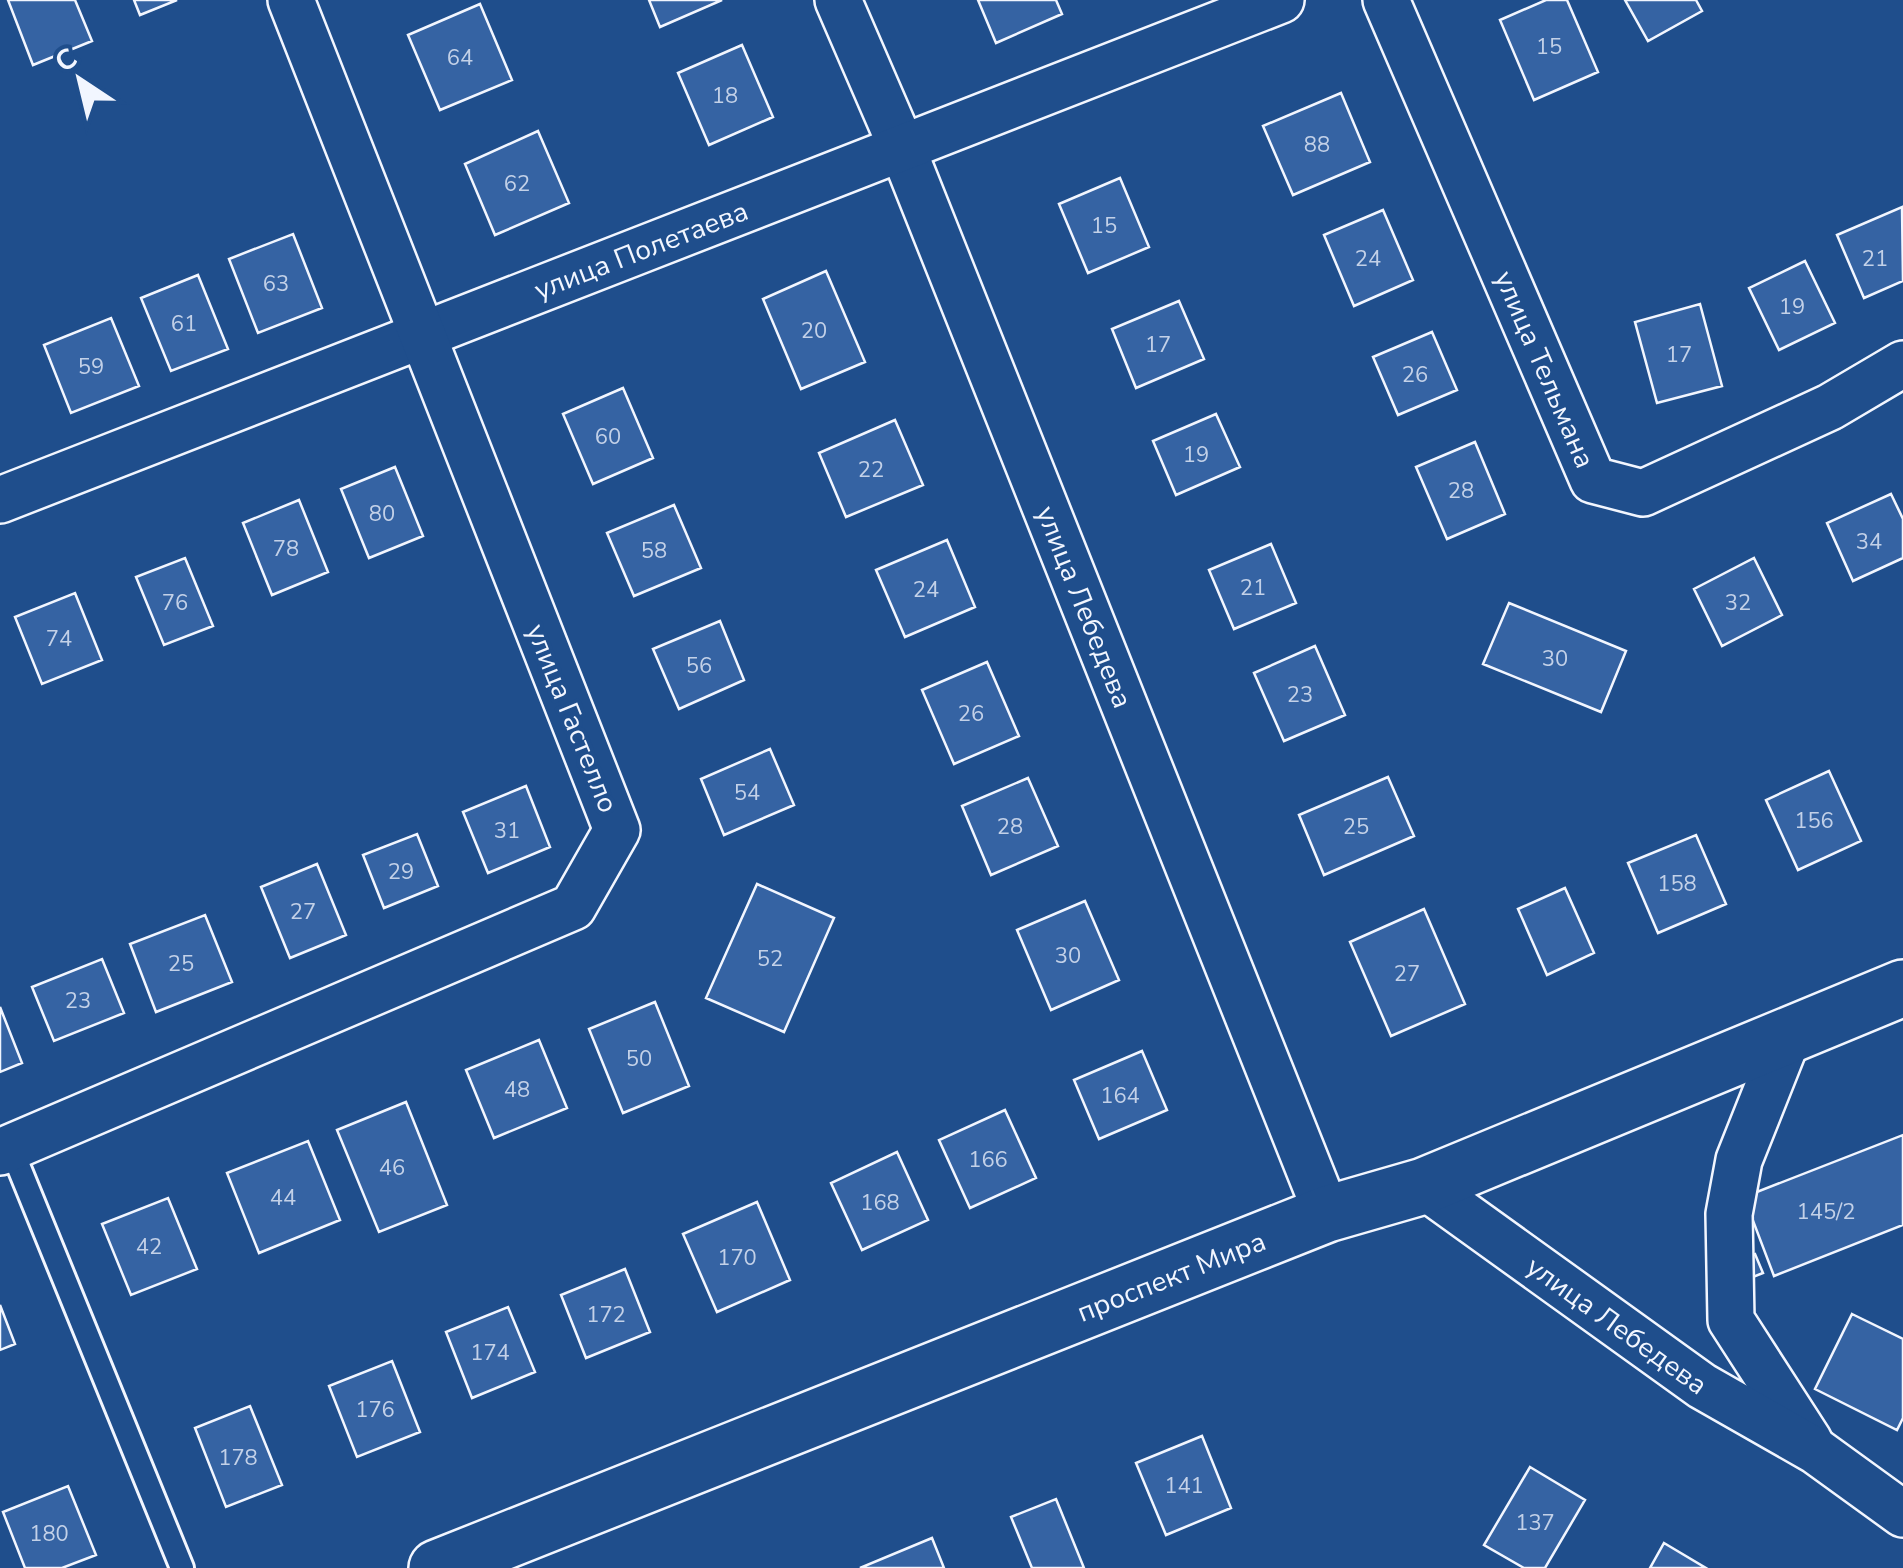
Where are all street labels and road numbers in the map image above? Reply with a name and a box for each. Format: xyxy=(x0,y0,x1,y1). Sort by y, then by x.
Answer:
street label: улица Полетаева xyxy=(529,192,754,309)
street label: улица Тельмана xyxy=(1485,265,1604,474)
street label: улица Лебедева xyxy=(1027,500,1141,714)
street label: улица Гастелло xyxy=(517,618,627,818)
street label: проспект Мира xyxy=(1071,1222,1271,1332)
street label: улица Лебедева xyxy=(1518,1248,1715,1404)

